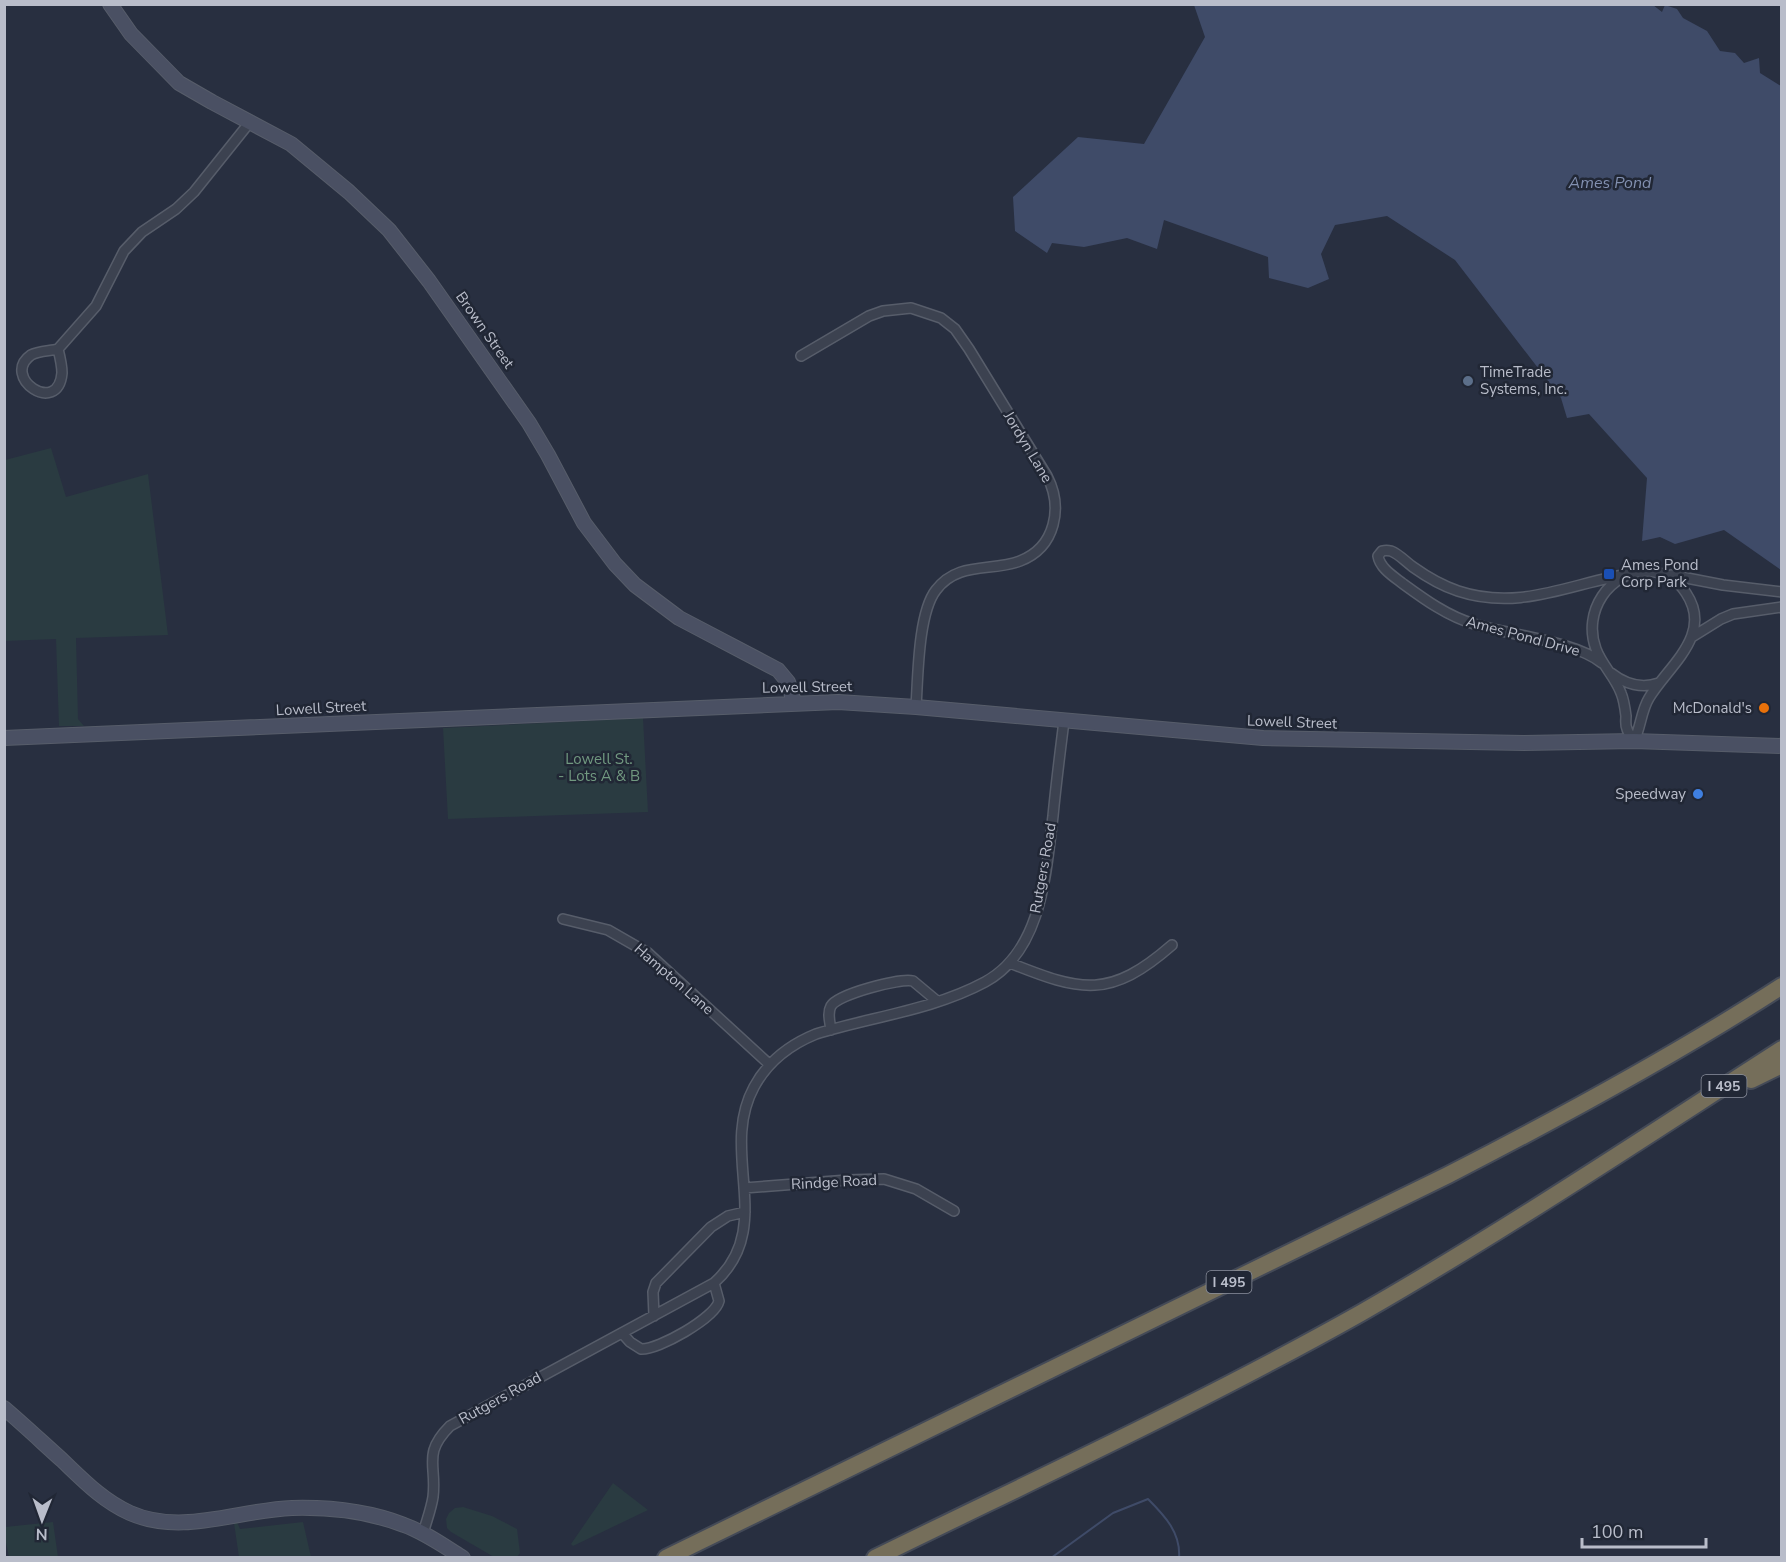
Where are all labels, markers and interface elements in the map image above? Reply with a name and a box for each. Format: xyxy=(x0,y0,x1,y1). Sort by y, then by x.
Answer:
water label: Ames Pond xyxy=(1568,172,1652,194)
street label: Brown Street xyxy=(451,288,519,373)
place label: TimeTrade Systems, Inc. xyxy=(1480,362,1567,399)
marker: TimeTrade Systems, Inc. xyxy=(1461,374,1475,388)
street label: Jordyn Lane xyxy=(998,407,1057,486)
place label: Ames Pond Corp Park xyxy=(1621,555,1699,592)
marker: Ames Pond Corp Park xyxy=(1602,567,1616,581)
street label: Ames Pond Drive xyxy=(1464,611,1582,661)
street label: Lowell Street xyxy=(762,676,853,698)
street label: Lowell Street xyxy=(275,696,367,720)
place label: McDonald's xyxy=(1673,698,1752,718)
marker: McDonald's xyxy=(1757,701,1771,715)
street label: Lowell Street xyxy=(1246,710,1338,734)
park label: Lowell St. - Lots A & B xyxy=(558,749,640,786)
place label: Speedway xyxy=(1615,784,1686,804)
marker: Speedway xyxy=(1691,787,1705,801)
street label: Rutgers Road xyxy=(1025,821,1061,915)
street label: Hampton Lane xyxy=(630,939,718,1019)
road number: I 495 xyxy=(1702,1075,1746,1097)
street label: Rindge Road xyxy=(790,1170,878,1194)
road number: I 495 xyxy=(1206,1271,1252,1293)
street label: Rutgers Road xyxy=(455,1367,545,1429)
north arrow xyxy=(12,1490,72,1550)
scale bar xyxy=(1582,1511,1706,1549)
text: 100 m xyxy=(1591,1520,1643,1544)
text: N xyxy=(36,1523,48,1545)

